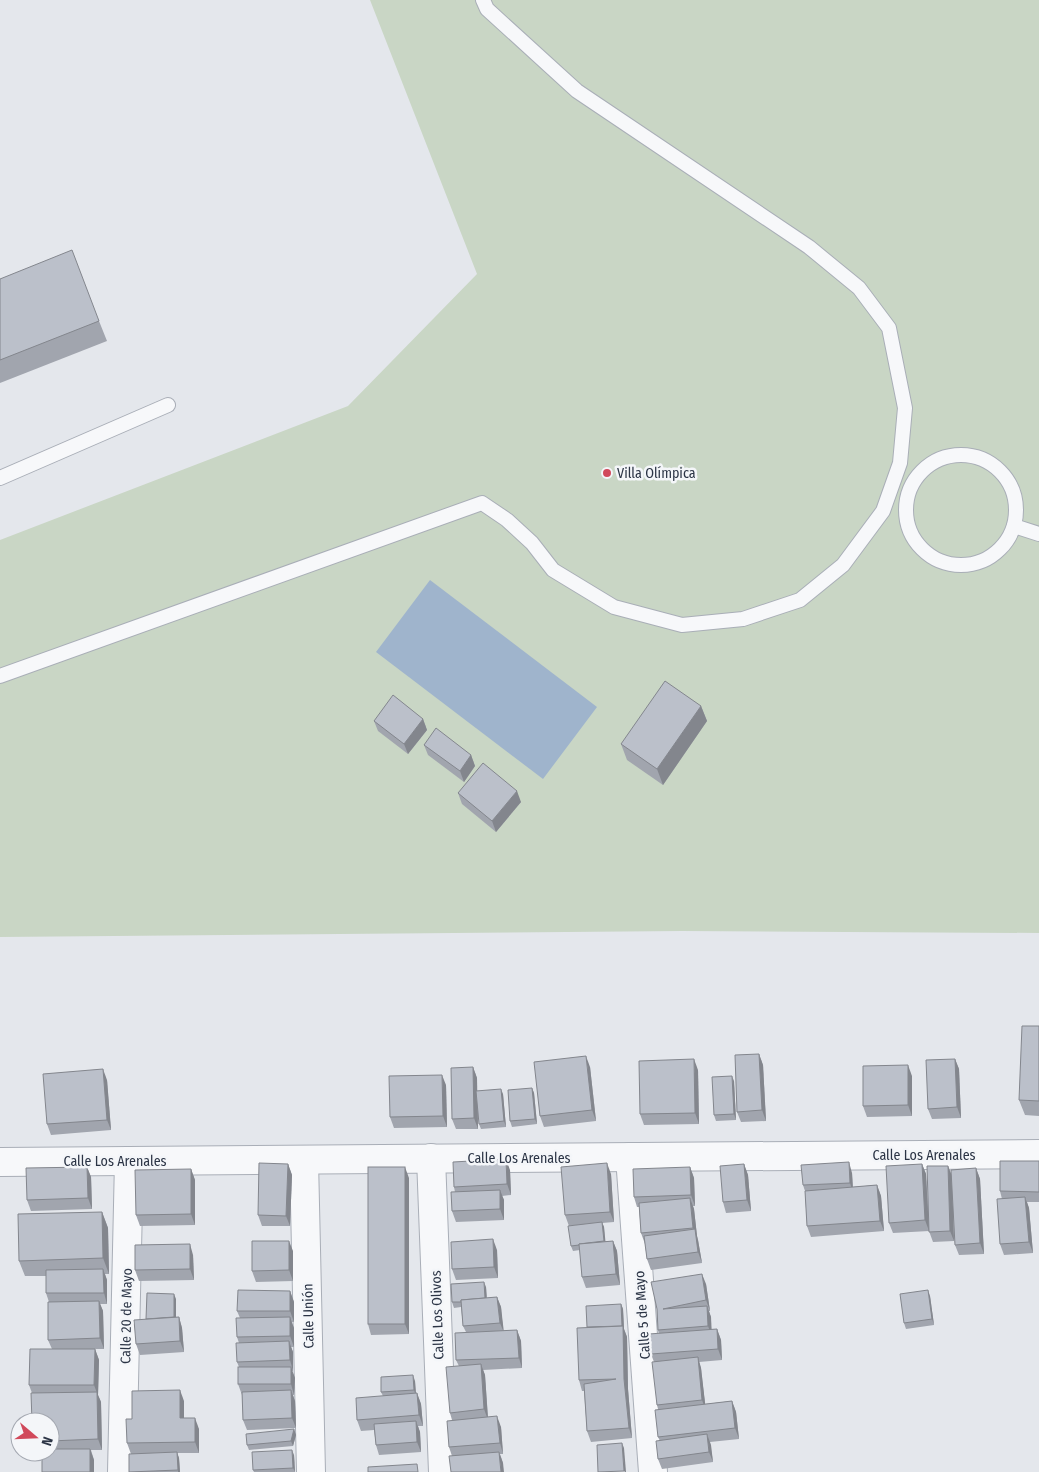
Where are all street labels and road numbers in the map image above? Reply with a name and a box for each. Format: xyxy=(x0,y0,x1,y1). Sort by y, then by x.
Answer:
street label: Calle Los Arenales xyxy=(872,1147,976,1164)
street label: Calle Los Arenales xyxy=(467,1150,571,1167)
street label: Calle Los Arenales xyxy=(63,1153,167,1170)
street label: Calle 20 de Mayo xyxy=(117,1268,136,1364)
street label: Calle Los Olivos xyxy=(427,1270,448,1360)
street label: Calle 5 de Mayo xyxy=(631,1270,654,1360)
street label: Calle Unión xyxy=(299,1283,318,1349)

